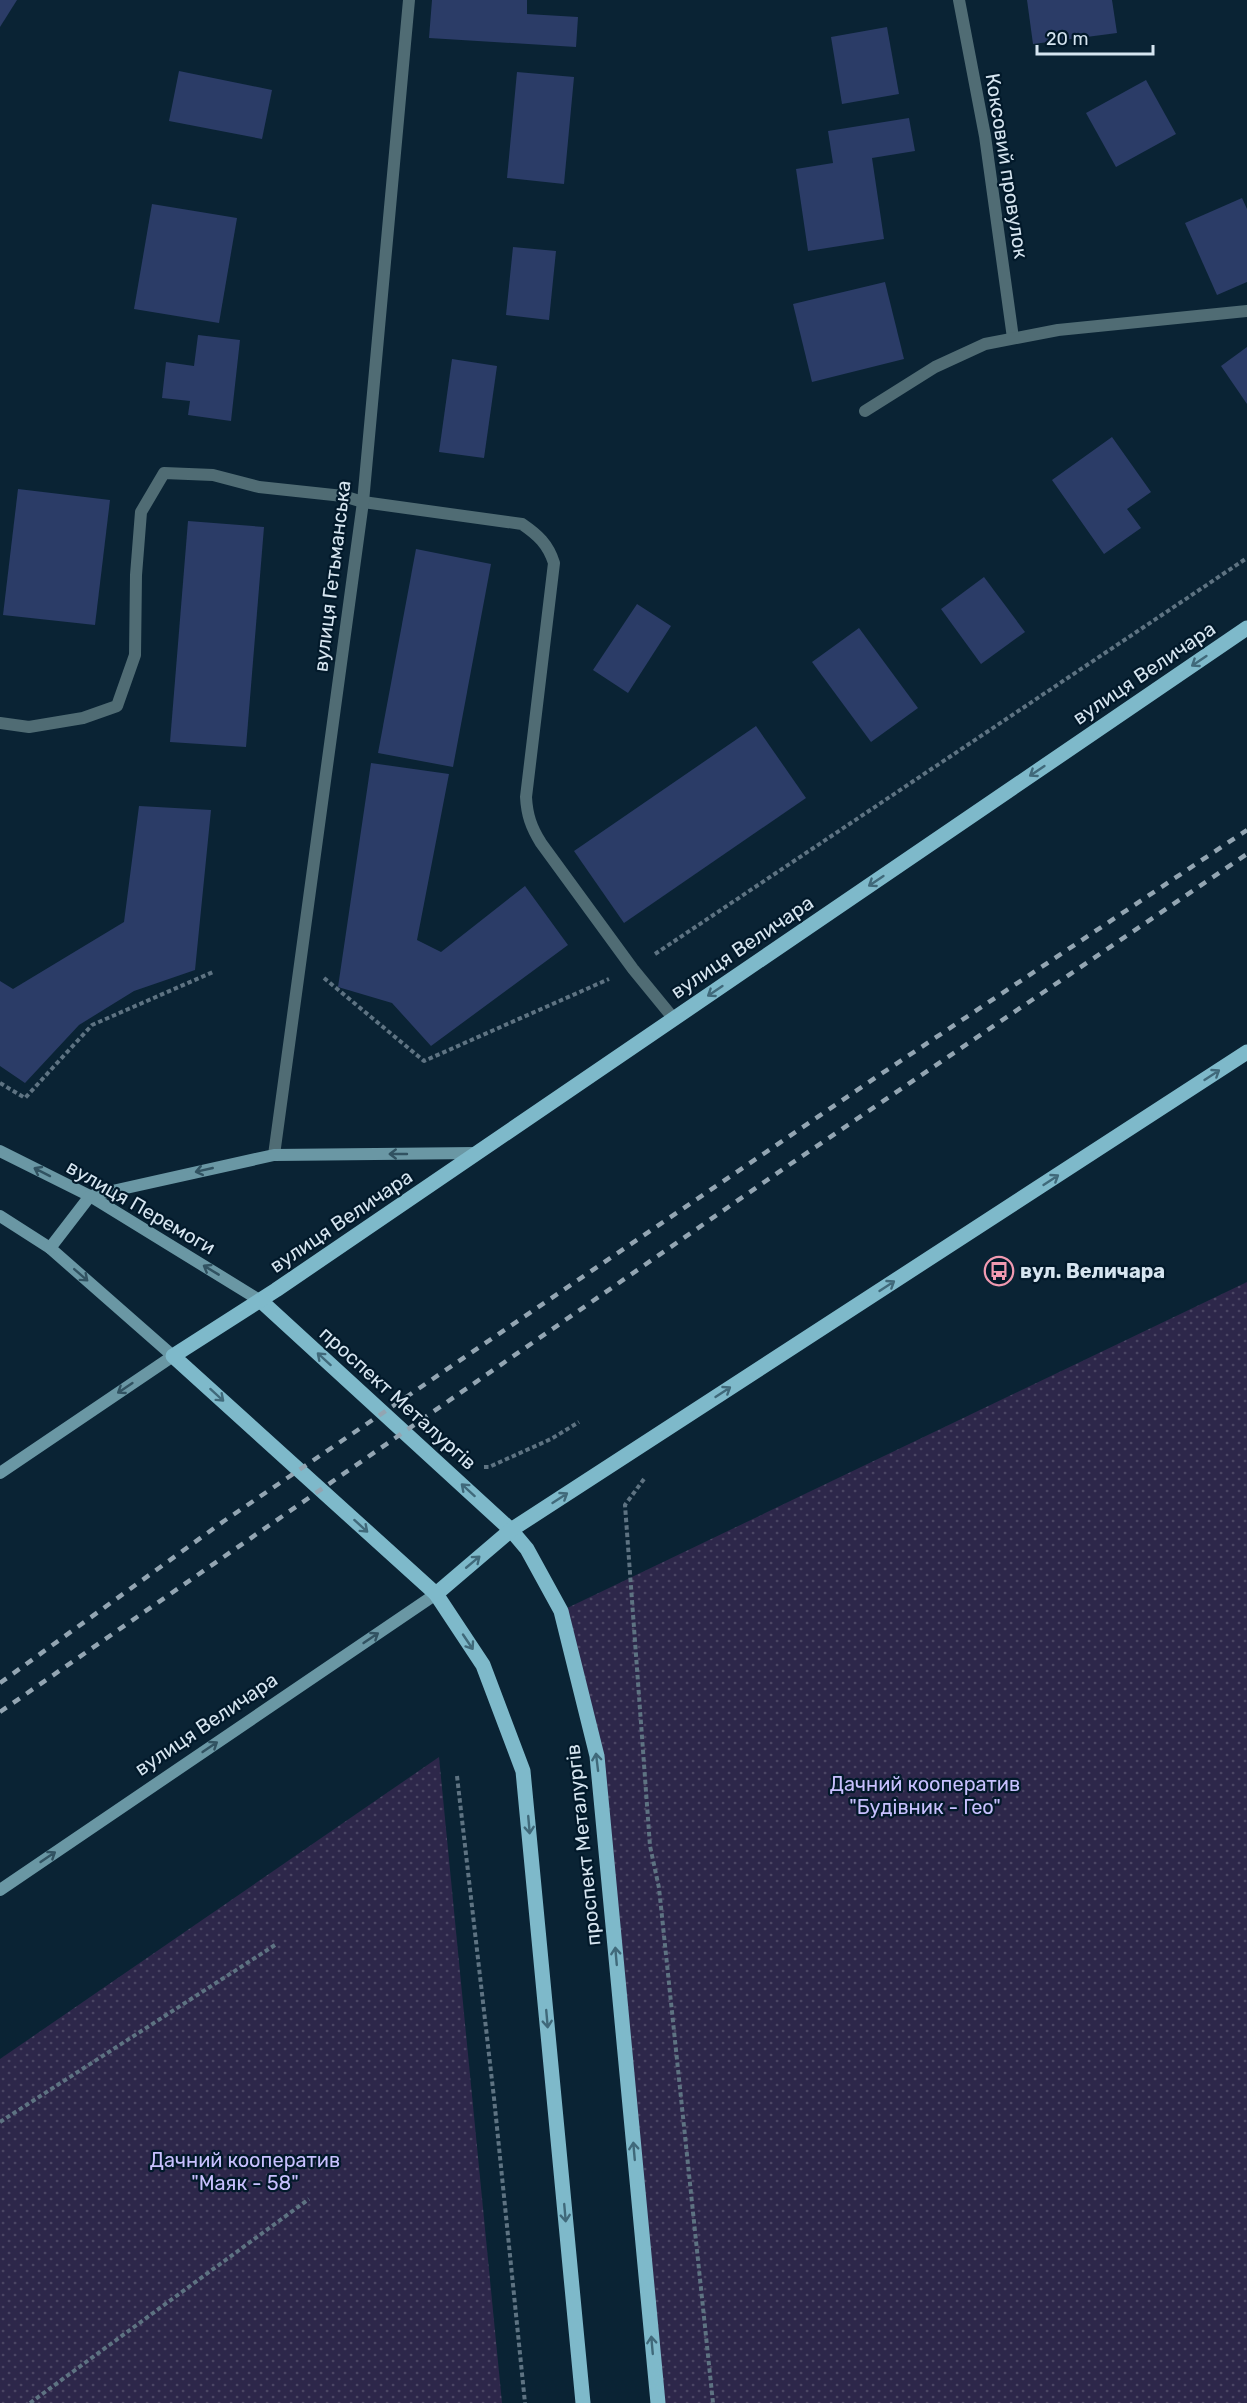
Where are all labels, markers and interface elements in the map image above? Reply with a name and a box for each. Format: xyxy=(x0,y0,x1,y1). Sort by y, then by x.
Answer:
scale bar xyxy=(1037,18,1152,56)
text: 20 m xyxy=(1046,28,1088,50)
street label: Коксовий провулок xyxy=(980,72,1034,261)
street label: вулиця Гетьманська xyxy=(308,479,356,673)
street label: вулиця Величара xyxy=(1068,616,1220,730)
one-way arrow xyxy=(1191,655,1207,667)
one-way arrow xyxy=(1030,765,1046,777)
one-way arrow xyxy=(869,875,885,887)
street label: вулиця Величара xyxy=(666,890,818,1004)
one-way arrow xyxy=(707,985,724,997)
one-way arrow xyxy=(1203,1068,1220,1080)
one-way arrow xyxy=(388,1148,408,1160)
street label: вулиця Перемоги xyxy=(62,1155,220,1259)
street label: вулиця Величара xyxy=(265,1164,417,1278)
one-way arrow xyxy=(195,1165,214,1177)
one-way arrow xyxy=(34,1166,52,1178)
one-way arrow xyxy=(1042,1173,1059,1186)
bus stop icon: вул. Величара xyxy=(983,1255,1015,1287)
place label: вул. Величара xyxy=(1020,1259,1165,1283)
one-way arrow xyxy=(203,1264,220,1276)
one-way arrow xyxy=(73,1268,88,1282)
one-way arrow xyxy=(878,1280,895,1292)
street label: проспект Металургів xyxy=(315,1321,481,1475)
one-way arrow xyxy=(317,1352,332,1366)
one-way arrow xyxy=(117,1383,134,1395)
one-way arrow xyxy=(715,1386,731,1398)
one-way arrow xyxy=(209,1388,224,1402)
one-way arrow xyxy=(460,1483,475,1497)
one-way arrow xyxy=(551,1492,568,1504)
one-way arrow xyxy=(353,1519,368,1533)
one-way arrow xyxy=(465,1555,481,1568)
one-way arrow xyxy=(362,1632,378,1644)
one-way arrow xyxy=(462,1634,474,1650)
street label: вулиця Величара xyxy=(130,1667,282,1781)
one-way arrow xyxy=(201,1741,218,1754)
street label: проспект Металургів xyxy=(560,1743,606,1947)
one-way arrow xyxy=(592,1753,603,1773)
park label: Дачний кооператив "Будівник - Гео" xyxy=(830,1772,1020,1819)
one-way arrow xyxy=(524,1815,535,1834)
one-way arrow xyxy=(40,1851,56,1863)
one-way arrow xyxy=(610,1947,621,1967)
one-way arrow xyxy=(542,2009,553,2029)
one-way arrow xyxy=(628,2141,639,2161)
park label: Дачний кооператив "Маяк - 58" xyxy=(150,2148,340,2195)
one-way arrow xyxy=(560,2203,571,2223)
one-way arrow xyxy=(646,2335,657,2355)

